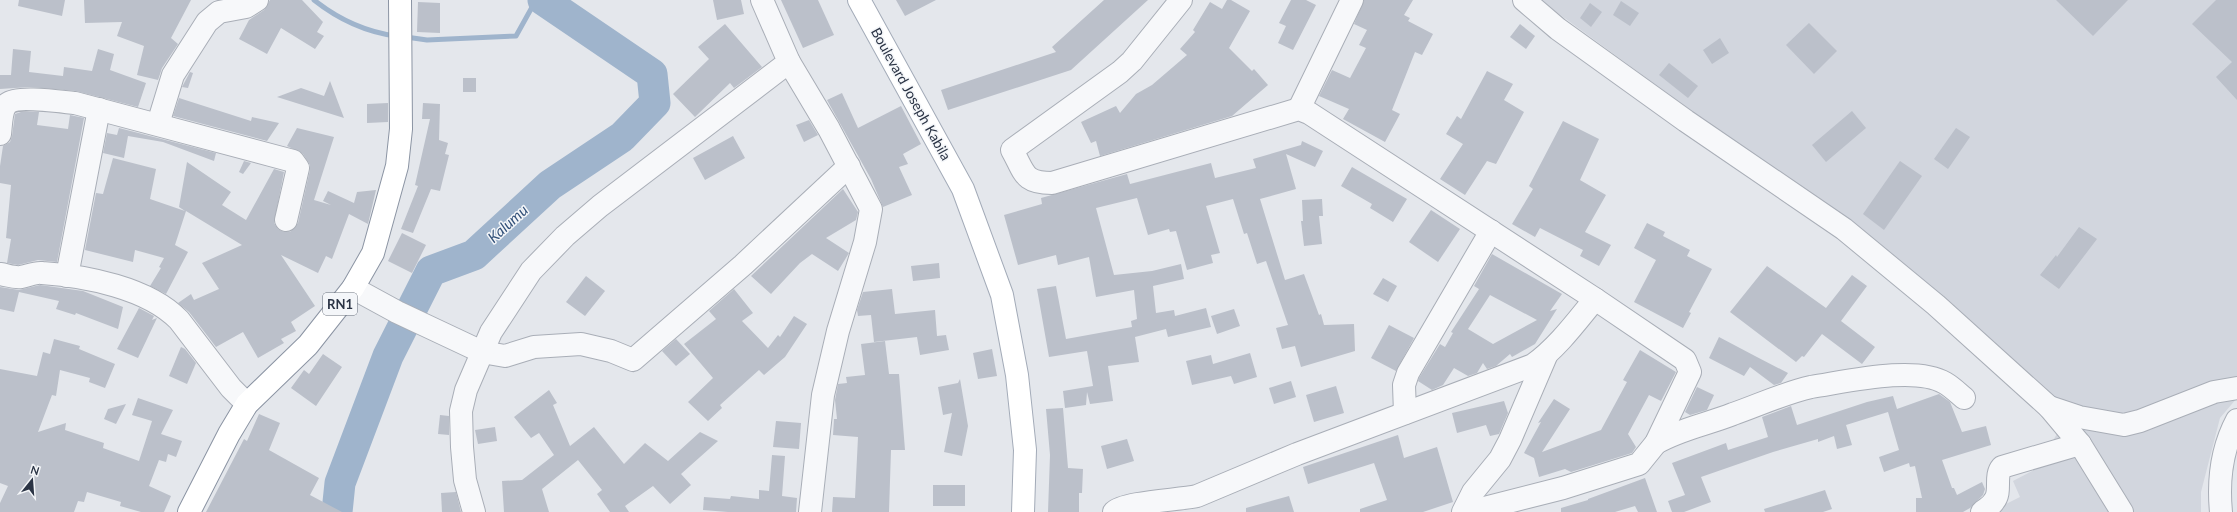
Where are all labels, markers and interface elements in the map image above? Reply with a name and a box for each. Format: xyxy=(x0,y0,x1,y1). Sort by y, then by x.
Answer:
street label: Boulevard Joseph Kabila xyxy=(868,24,955,163)
water label: Kalumu xyxy=(484,201,531,246)
road number: RN1 xyxy=(323,293,357,315)
north arrow xyxy=(12,460,52,500)
text: N xyxy=(29,463,41,477)

